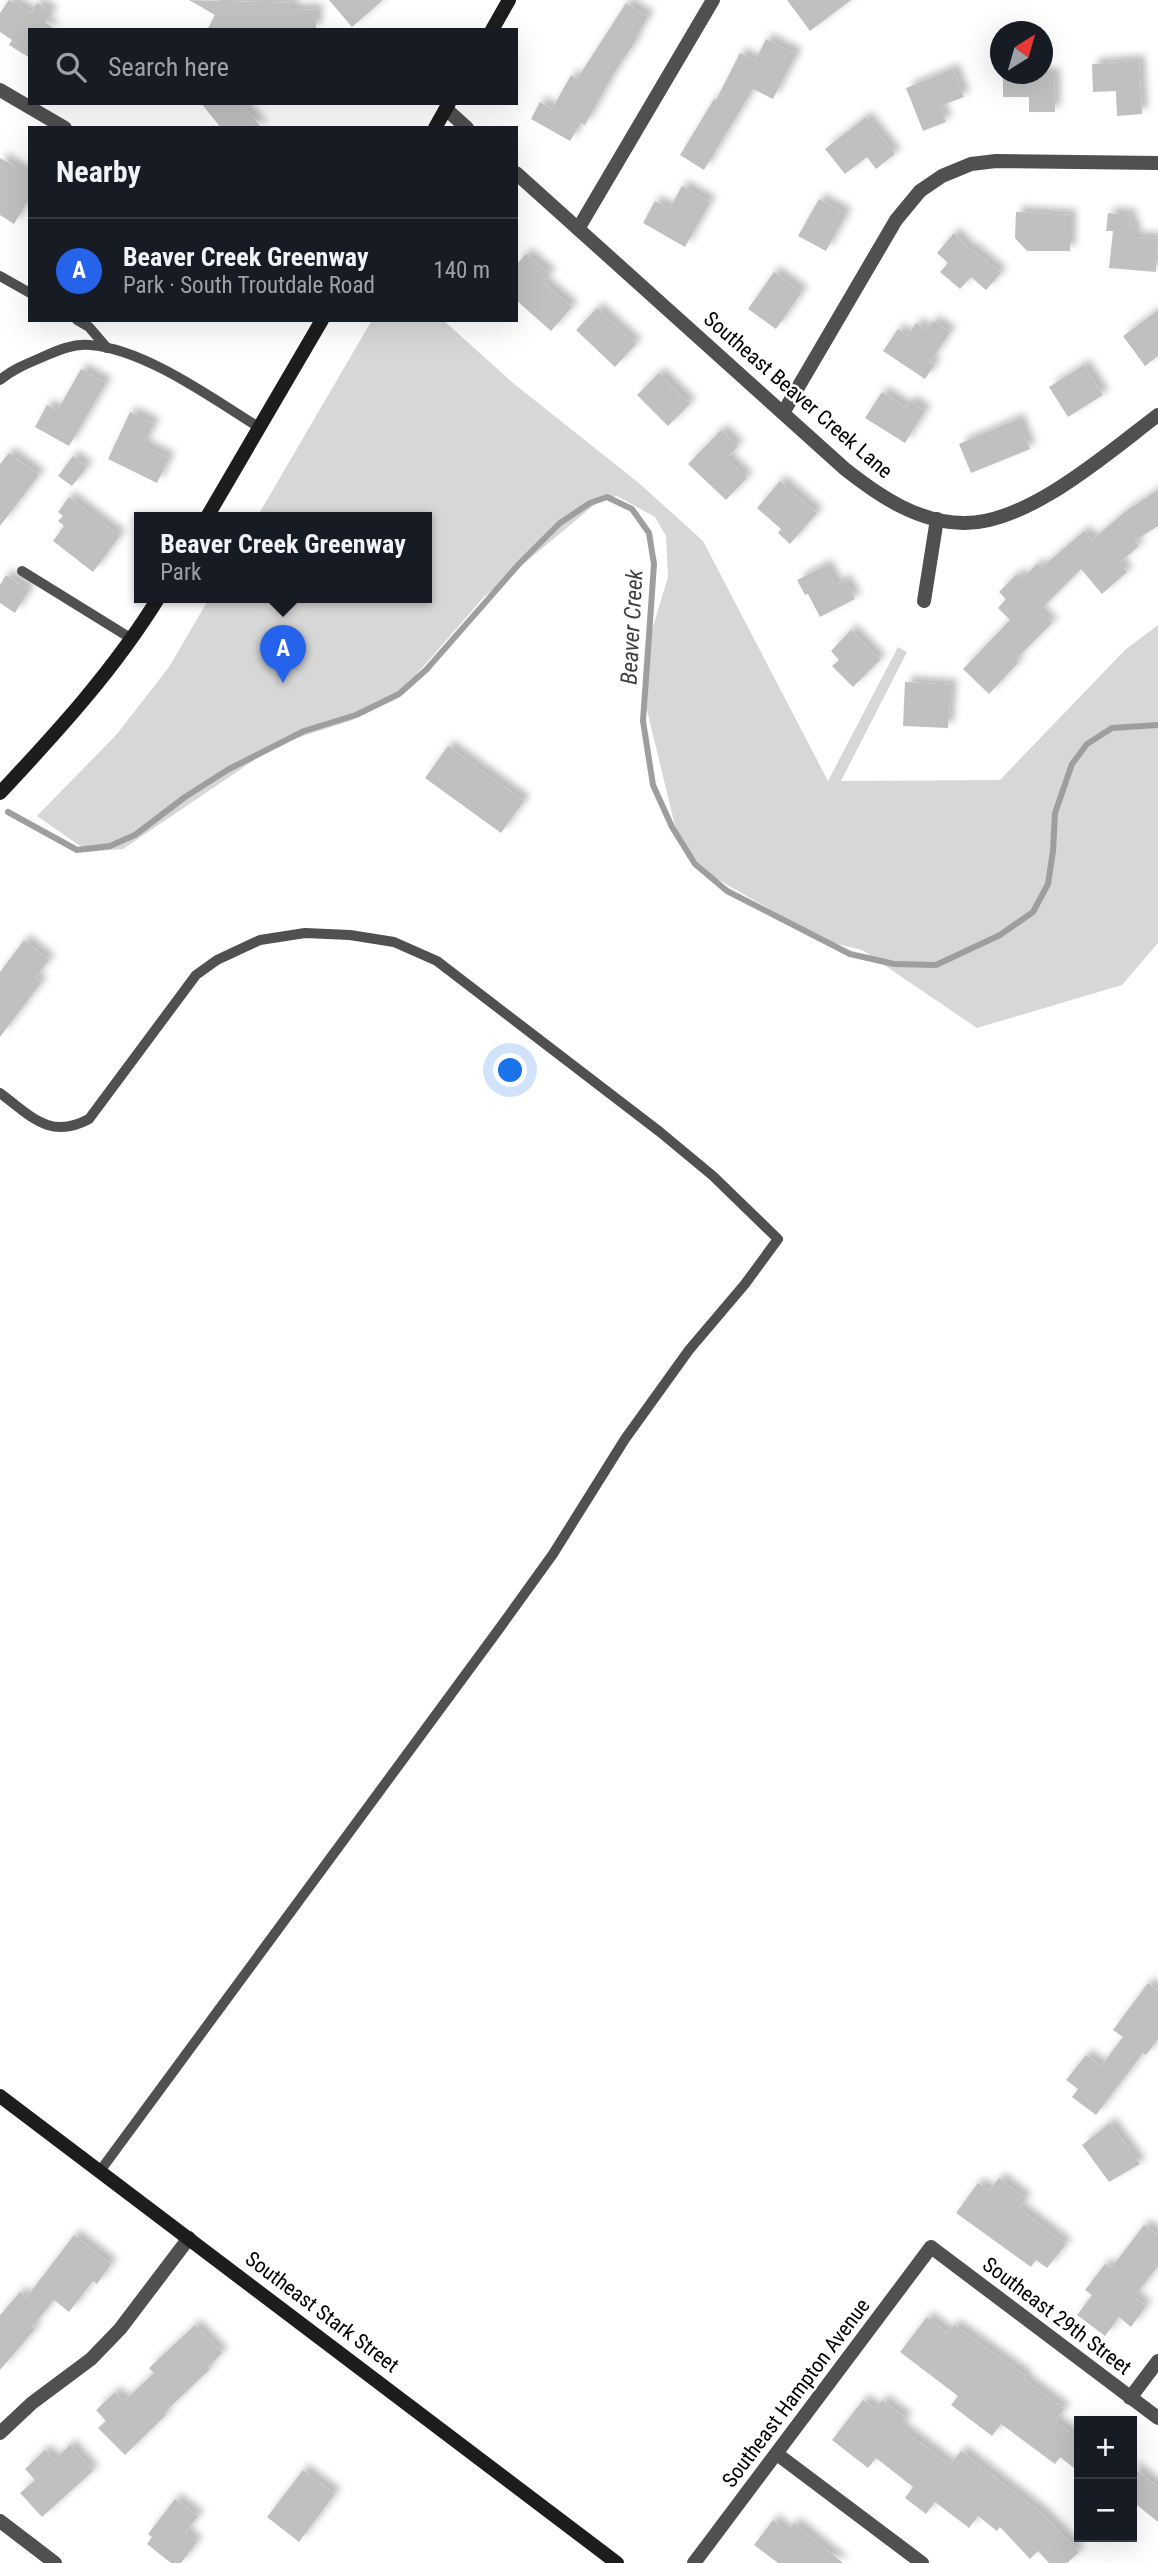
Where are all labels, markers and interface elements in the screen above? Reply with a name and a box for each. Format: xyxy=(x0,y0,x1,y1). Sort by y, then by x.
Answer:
north arrow xyxy=(990,21,1053,84)
search box xyxy=(28,28,518,105)
icon: search xyxy=(52,48,90,86)
text: Search here xyxy=(108,52,229,82)
text: Nearby xyxy=(56,154,141,189)
text: Beaver Creek Greenway xyxy=(123,242,369,272)
text: A xyxy=(72,257,86,284)
text: 140 m xyxy=(433,257,490,284)
text: Park · South Troutdale Road xyxy=(123,272,375,299)
street label: Southeast Beaver Creek Lane xyxy=(699,307,897,483)
popup xyxy=(134,512,432,603)
text: Beaver Creek Greenway xyxy=(160,529,406,559)
text: Park xyxy=(160,559,201,586)
water label: Beaver Creek xyxy=(616,568,649,685)
pin: A xyxy=(260,625,306,683)
your location xyxy=(493,1053,527,1087)
street label: Southeast Stark Street xyxy=(241,2247,403,2377)
street label: Southeast 29th Street xyxy=(978,2252,1136,2380)
street label: Southeast Hampton Avenue xyxy=(717,2294,875,2492)
map controls xyxy=(1074,2416,1137,2542)
button: + xyxy=(1074,2416,1137,2479)
button: − xyxy=(1074,2479,1137,2542)

